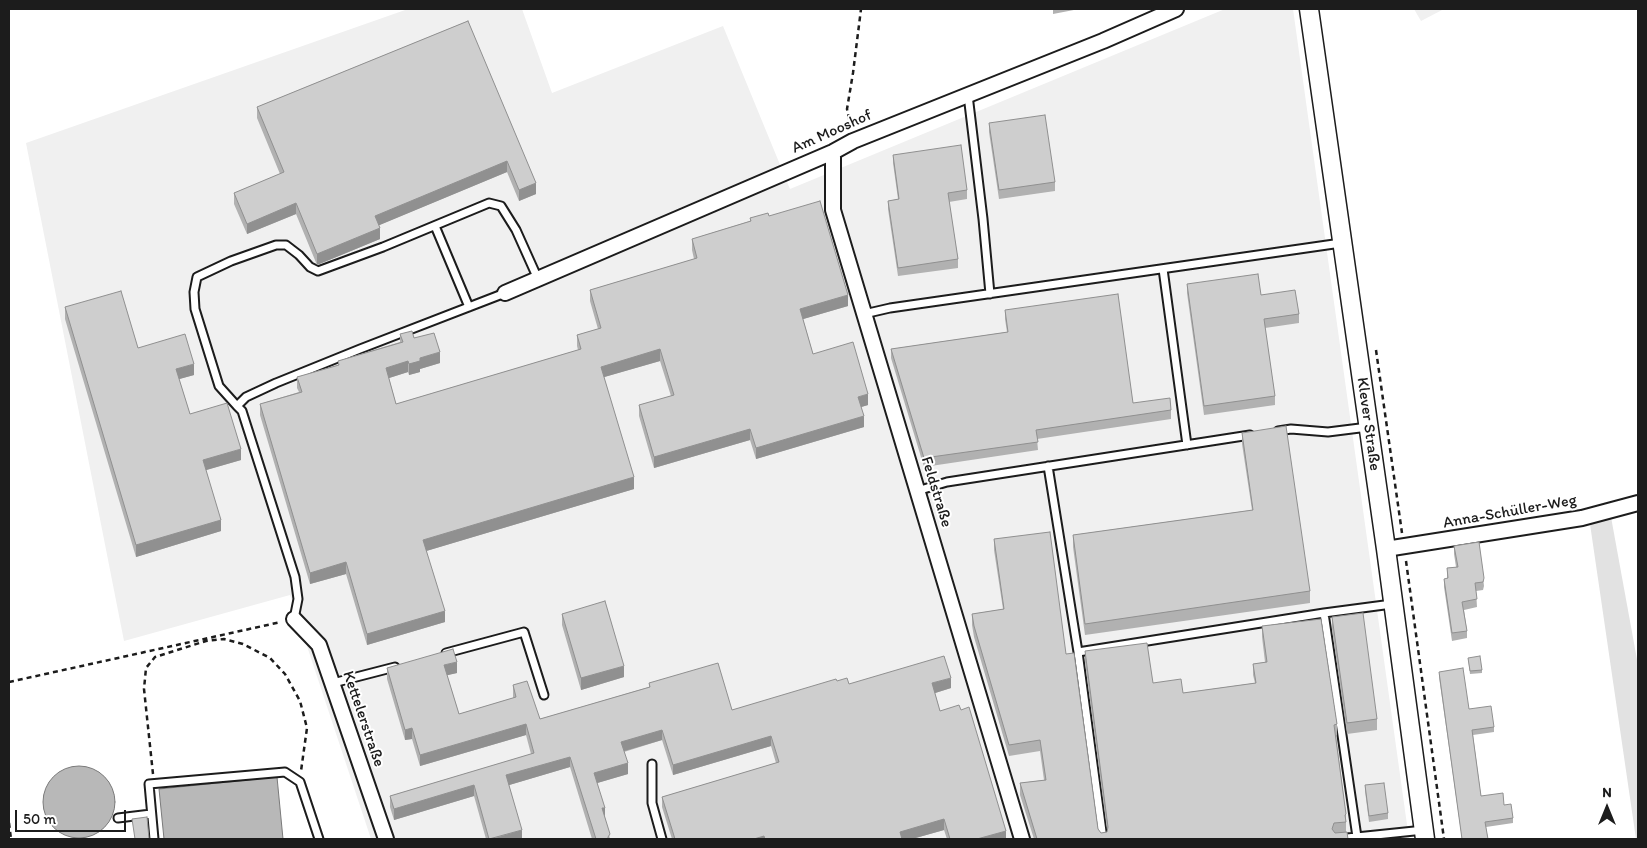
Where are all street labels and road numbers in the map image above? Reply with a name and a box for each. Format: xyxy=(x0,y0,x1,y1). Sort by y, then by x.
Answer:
street label: Am Mooshof xyxy=(789,106,875,158)
street label: Klever Straße xyxy=(1352,376,1384,472)
street label: Feldstraße xyxy=(916,454,956,530)
street label: Anna-Schüller-Weg xyxy=(1442,491,1578,533)
street label: Kettelerstraße xyxy=(338,669,388,769)

